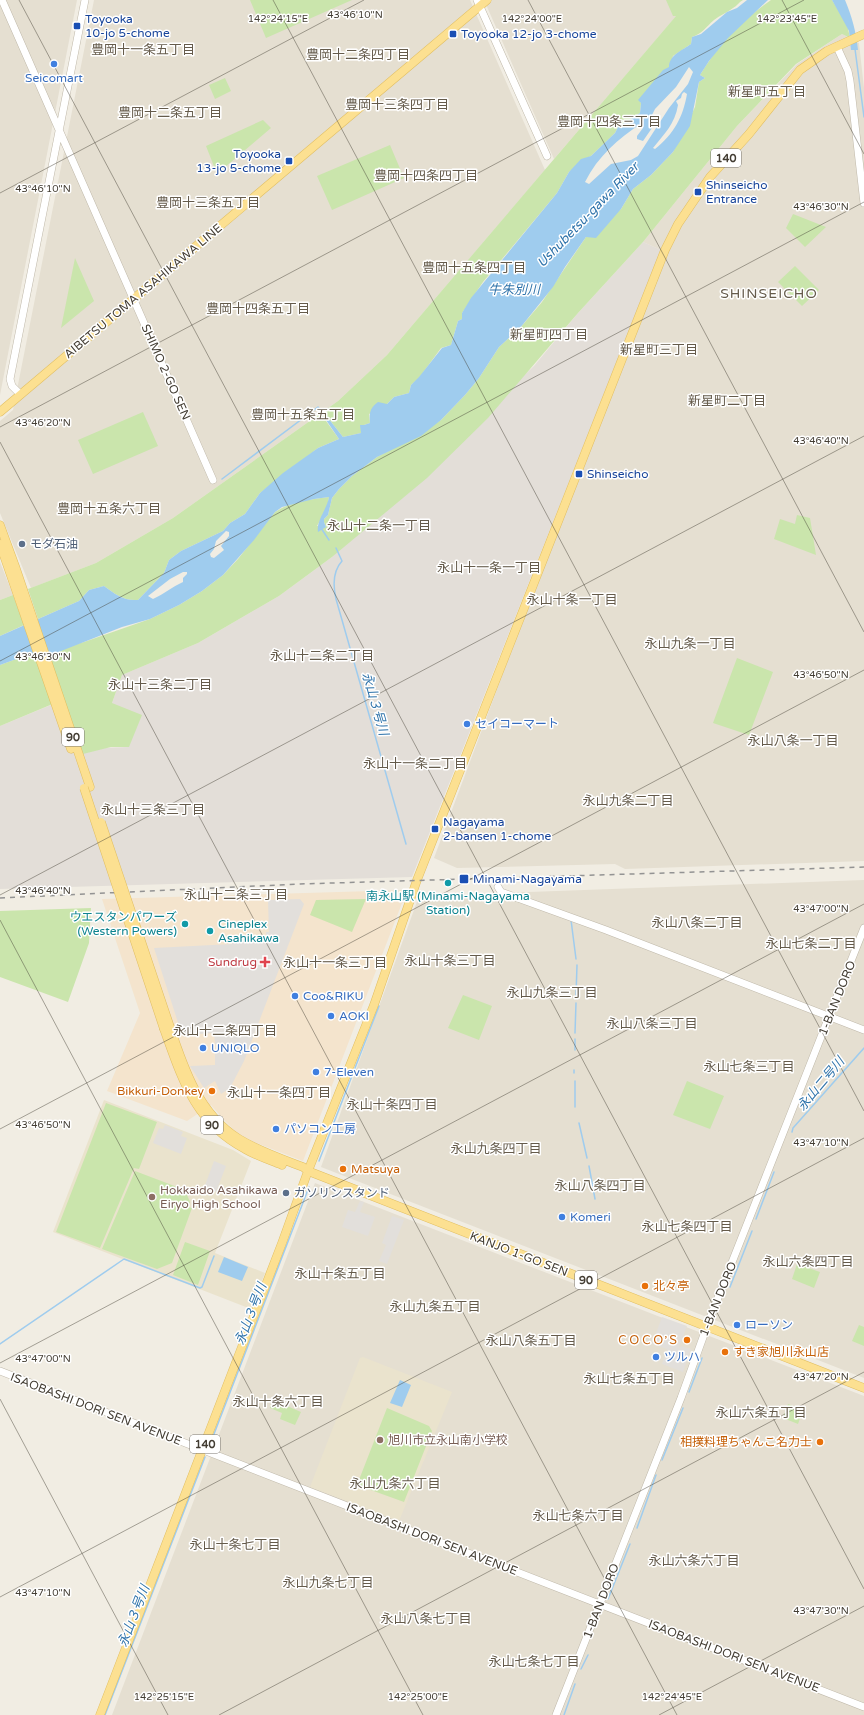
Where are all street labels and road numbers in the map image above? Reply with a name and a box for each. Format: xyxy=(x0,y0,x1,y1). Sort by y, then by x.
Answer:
road number: 140 xyxy=(711,149,741,167)
street label: AIBETSU TOMA ASAHIKAWA LINE xyxy=(61,220,225,361)
street label: SHIMO 2-GO SEN xyxy=(139,322,193,422)
road number: 90 xyxy=(62,728,84,746)
street label: 1-BAN DORO xyxy=(816,958,858,1037)
road number: 90 xyxy=(201,1116,223,1134)
street label: KANJO 1-GO SEN xyxy=(468,1229,570,1279)
street label: 1-BAN DORO xyxy=(697,1259,739,1338)
road number: 90 xyxy=(575,1271,597,1289)
street label: ISAOBASHI DORI SEN AVENUE xyxy=(9,1370,184,1448)
road number: 140 xyxy=(190,1435,220,1453)
street label: ISAOBASHI DORI SEN AVENUE xyxy=(345,1500,520,1578)
street label: 1-BAN DORO xyxy=(580,1561,622,1641)
street label: ISAOBASHI DORI SEN AVENUE xyxy=(647,1617,822,1695)

